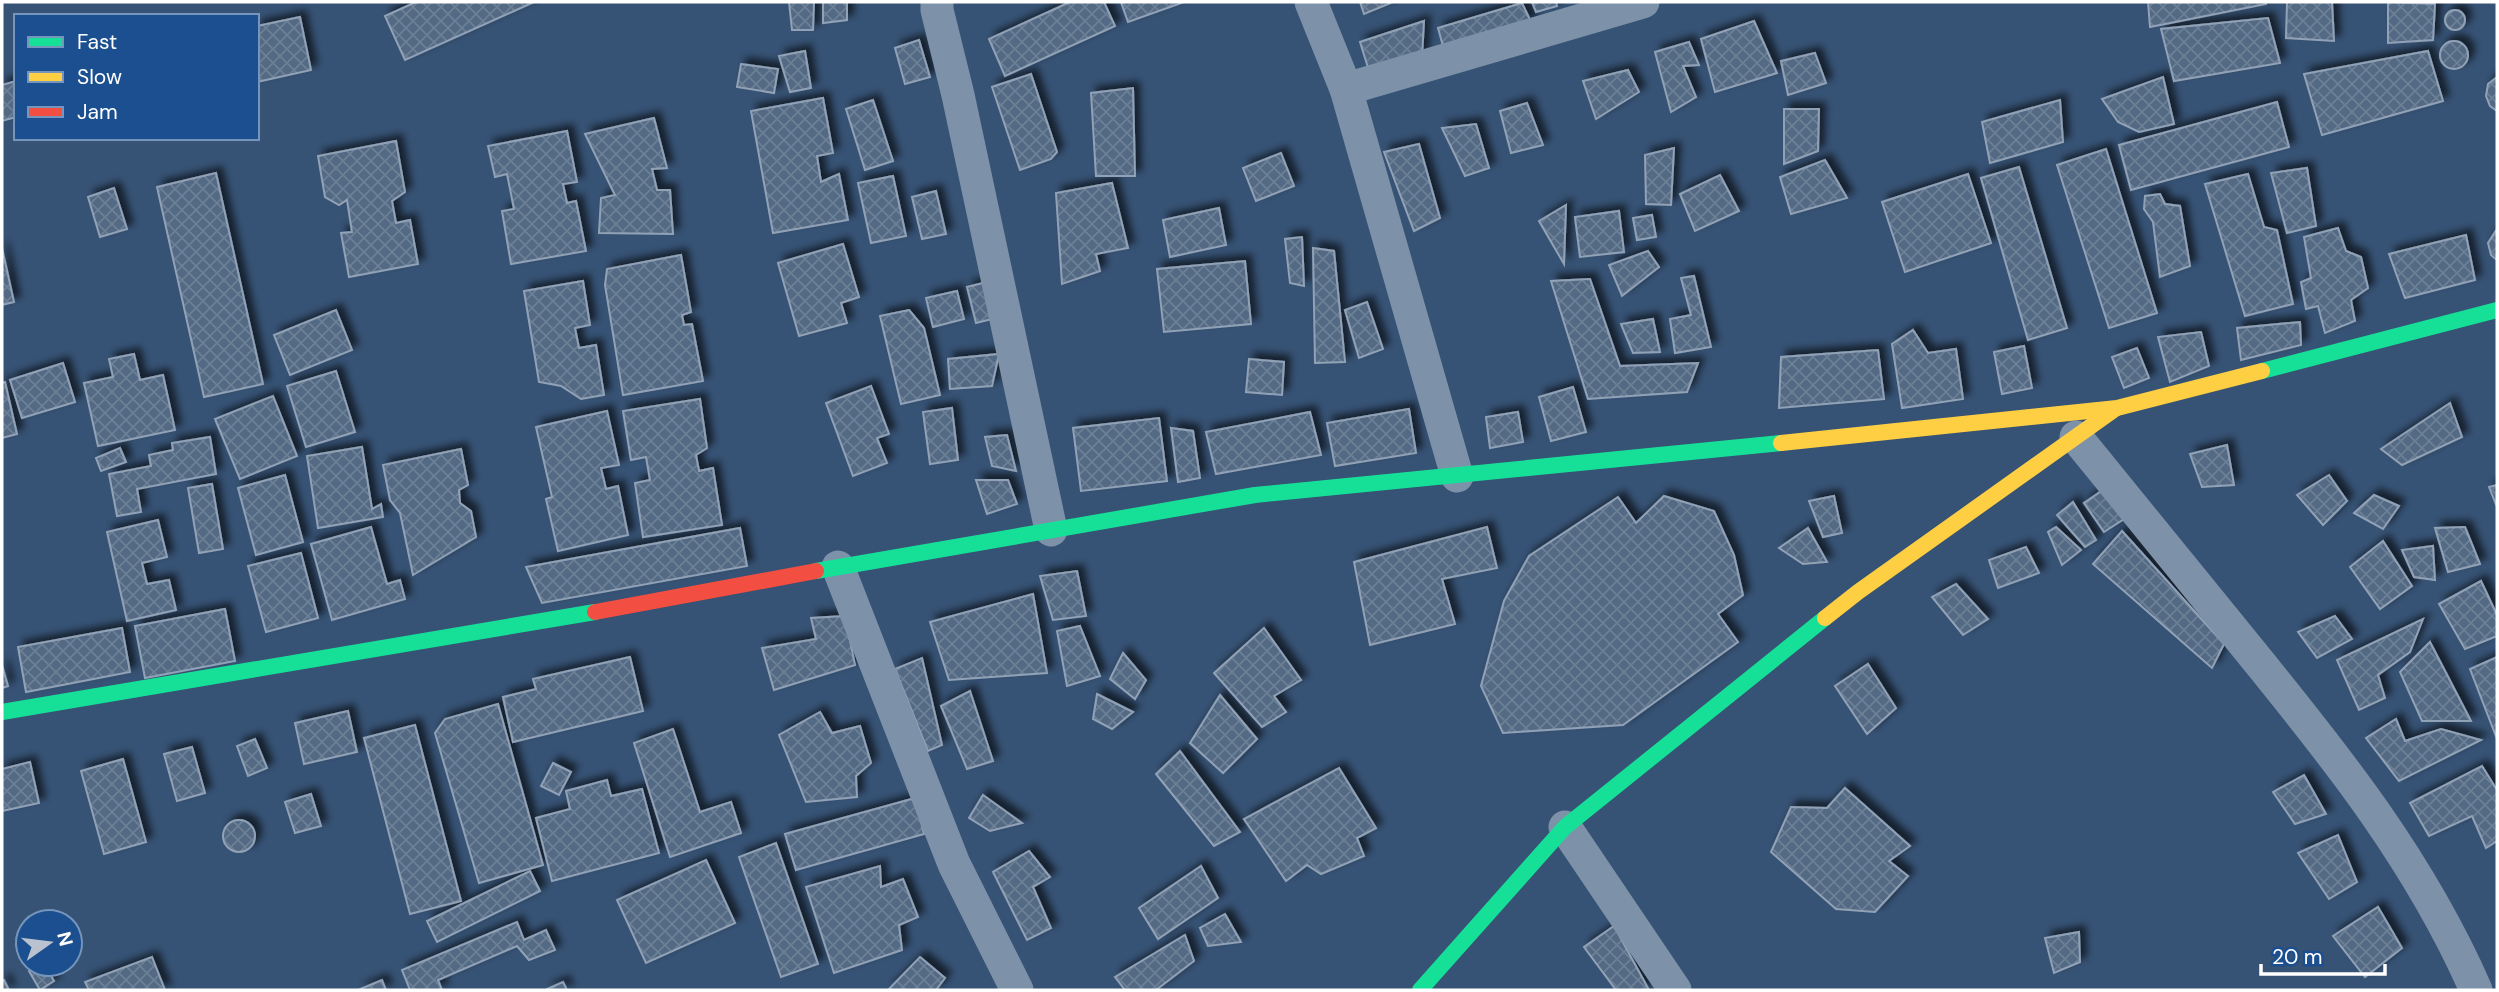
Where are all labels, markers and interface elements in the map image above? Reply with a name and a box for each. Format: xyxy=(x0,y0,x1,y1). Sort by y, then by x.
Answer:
legend xyxy=(14,14,259,140)
text: Fast xyxy=(77,28,117,56)
text: Slow xyxy=(77,63,122,91)
text: Jam xyxy=(77,98,118,126)
north arrow xyxy=(14,908,84,978)
text: N xyxy=(51,929,79,949)
scale bar xyxy=(2261,932,2385,976)
text: 20 m xyxy=(2272,943,2323,971)

